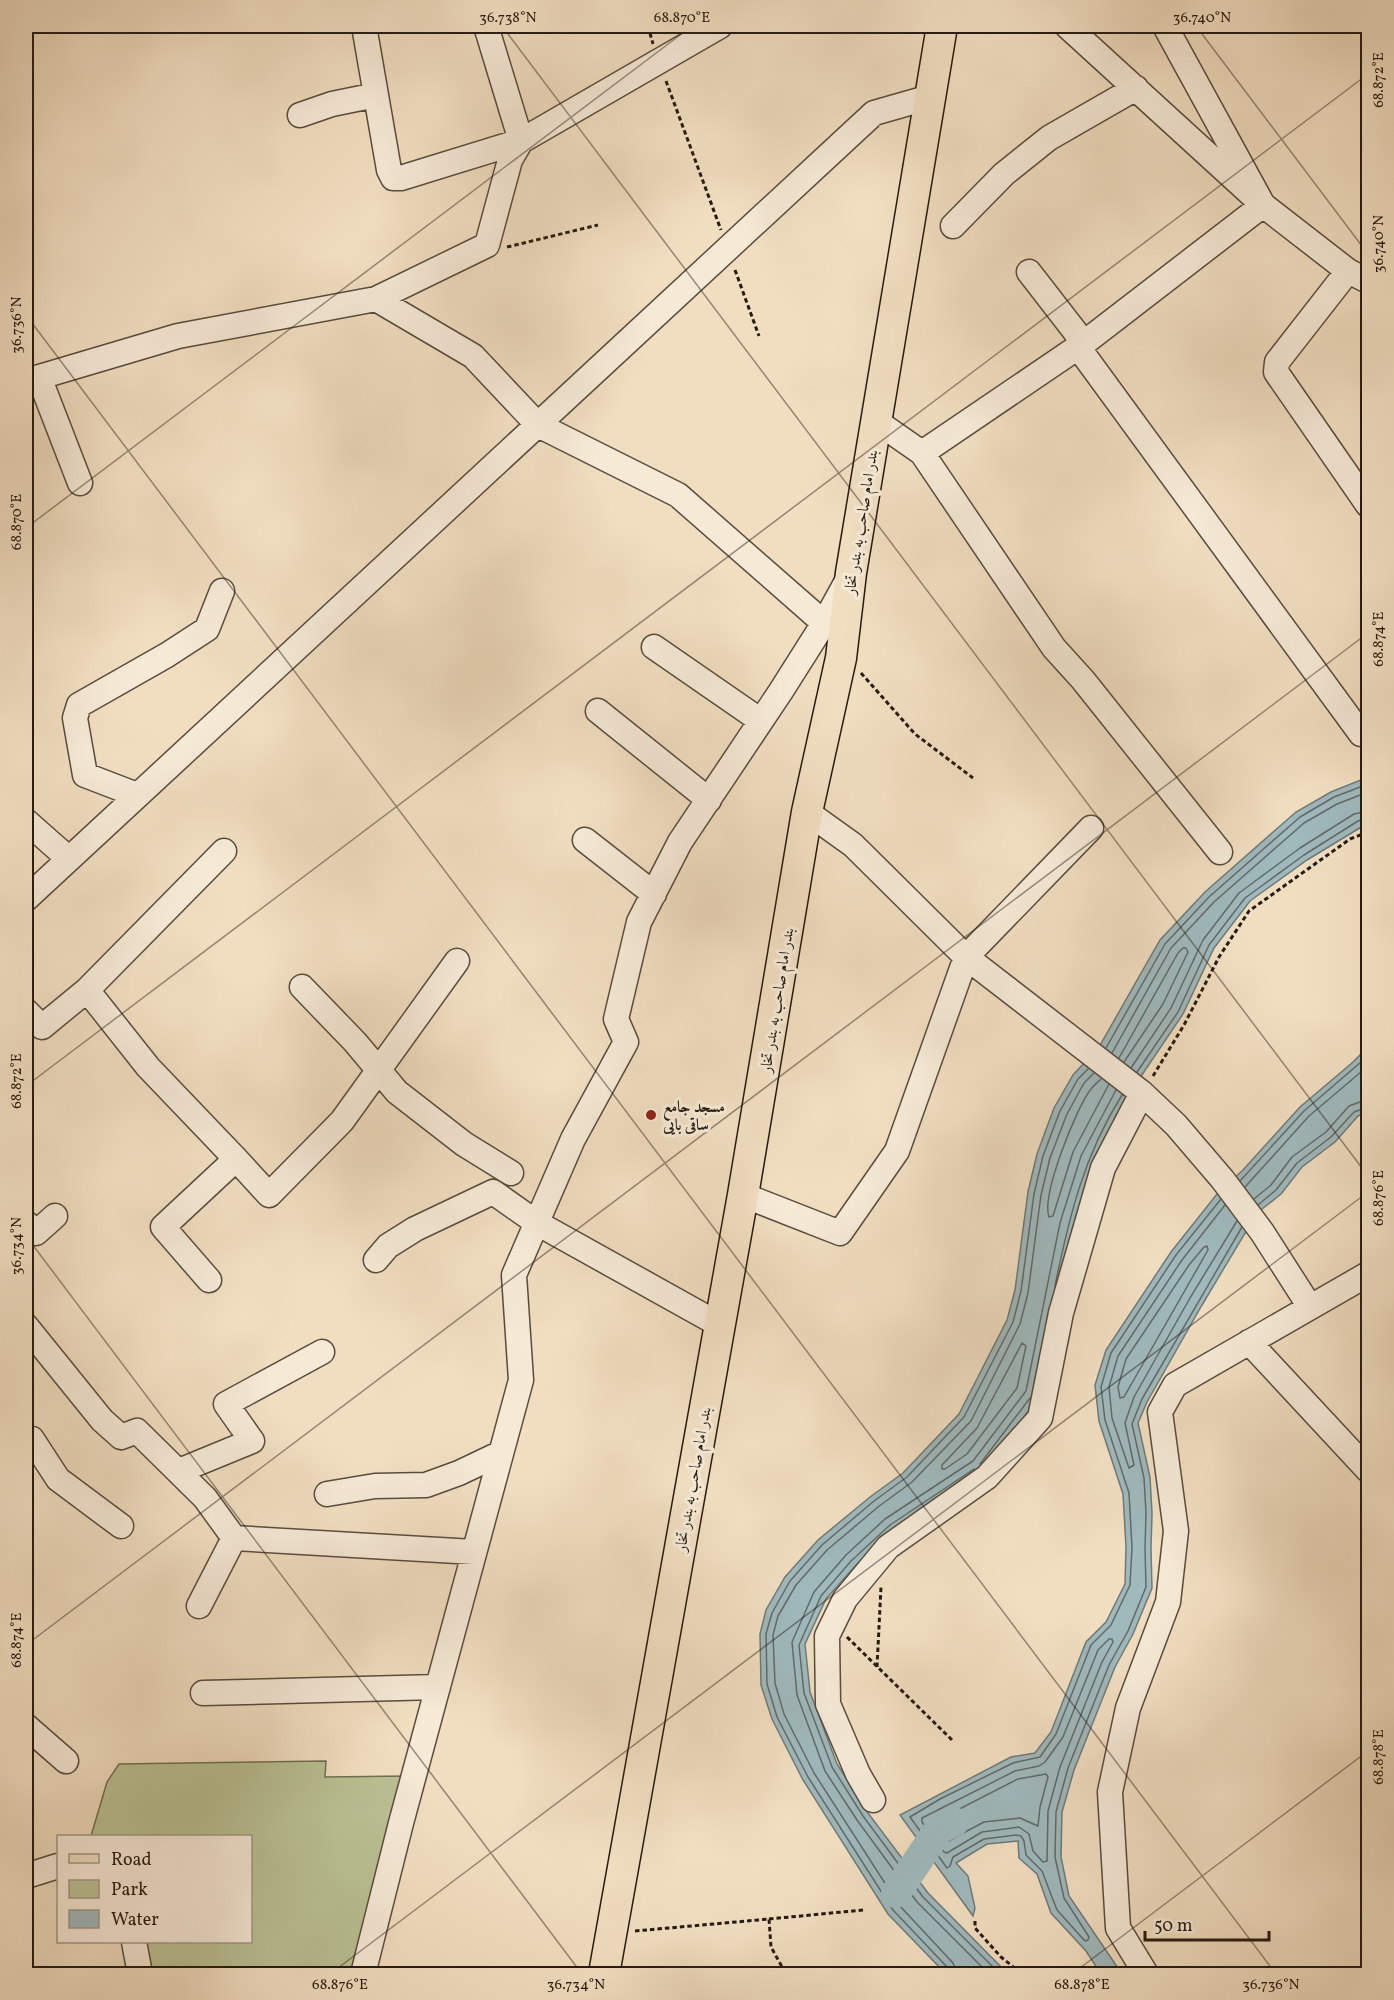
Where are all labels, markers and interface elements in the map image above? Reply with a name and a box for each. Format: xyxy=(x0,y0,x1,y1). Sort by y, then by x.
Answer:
text: 36.738°N xyxy=(479,8,537,29)
text: 68.870°E xyxy=(654,8,710,29)
text: 36.740°N xyxy=(1173,8,1231,29)
text: 68.872°E xyxy=(1369,52,1390,108)
text: 36.740°N xyxy=(1369,215,1390,273)
text: 36.736°N xyxy=(7,296,28,354)
street label: بندر امام صاحب به بندر تخار xyxy=(839,448,886,599)
text: 68.870°E xyxy=(7,494,28,550)
text: 68.874°E xyxy=(1369,611,1390,667)
street label: بندر امام صاحب به بندر تخار xyxy=(755,926,802,1077)
text: 68.872°E xyxy=(7,1053,28,1109)
place label: مسجد جامع ساقی بایی xyxy=(662,1097,725,1137)
marker: مسجد جامع ساقی بایی xyxy=(644,1108,658,1122)
text: 68.876°E xyxy=(1369,1170,1390,1226)
text: 36.734°N xyxy=(7,1217,28,1275)
street label: بندر امام صاحب به بندر تخار xyxy=(670,1405,720,1556)
text: 68.874°E xyxy=(7,1612,28,1668)
text: 68.878°E xyxy=(1369,1729,1390,1785)
legend xyxy=(57,1835,252,1943)
text: Road xyxy=(111,1848,152,1873)
text: Park xyxy=(111,1878,148,1903)
scale bar xyxy=(1145,1904,1270,1942)
text: Water xyxy=(111,1908,159,1933)
text: 50 m xyxy=(1154,1914,1193,1939)
text: 68.876°E xyxy=(312,1975,368,1996)
text: 36.734°N xyxy=(547,1975,605,1996)
text: 68.878°E xyxy=(1054,1975,1110,1996)
text: 36.736°N xyxy=(1242,1975,1300,1996)

